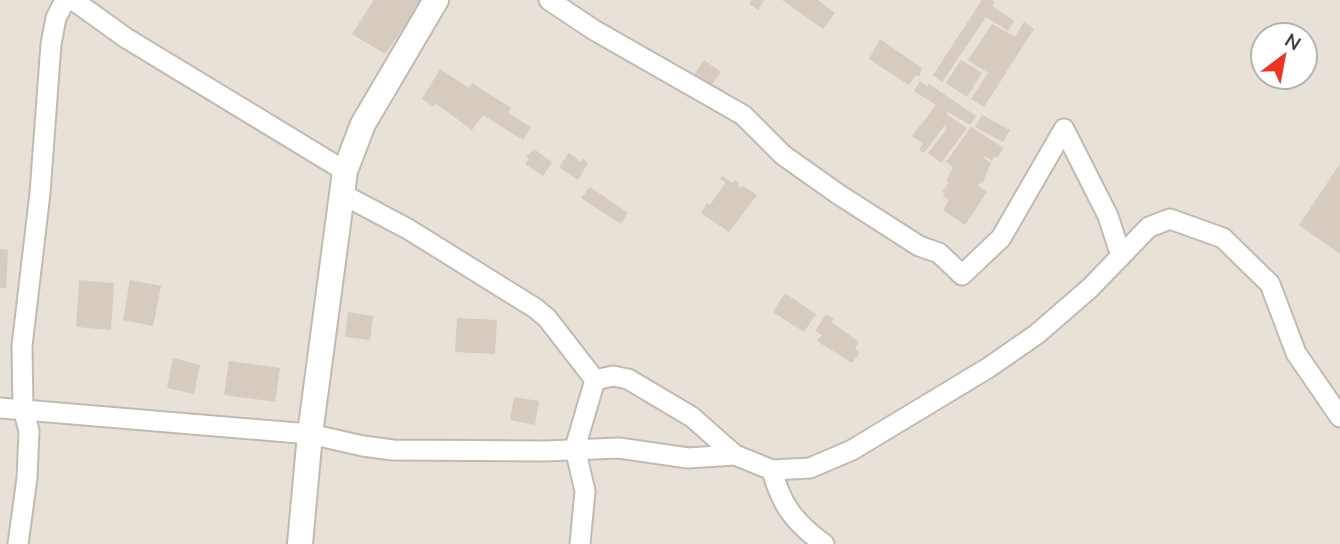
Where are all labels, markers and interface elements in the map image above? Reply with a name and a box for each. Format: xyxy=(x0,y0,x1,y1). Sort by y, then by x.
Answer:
north arrow xyxy=(1249,21,1319,91)
text: N xyxy=(1281,28,1305,56)

